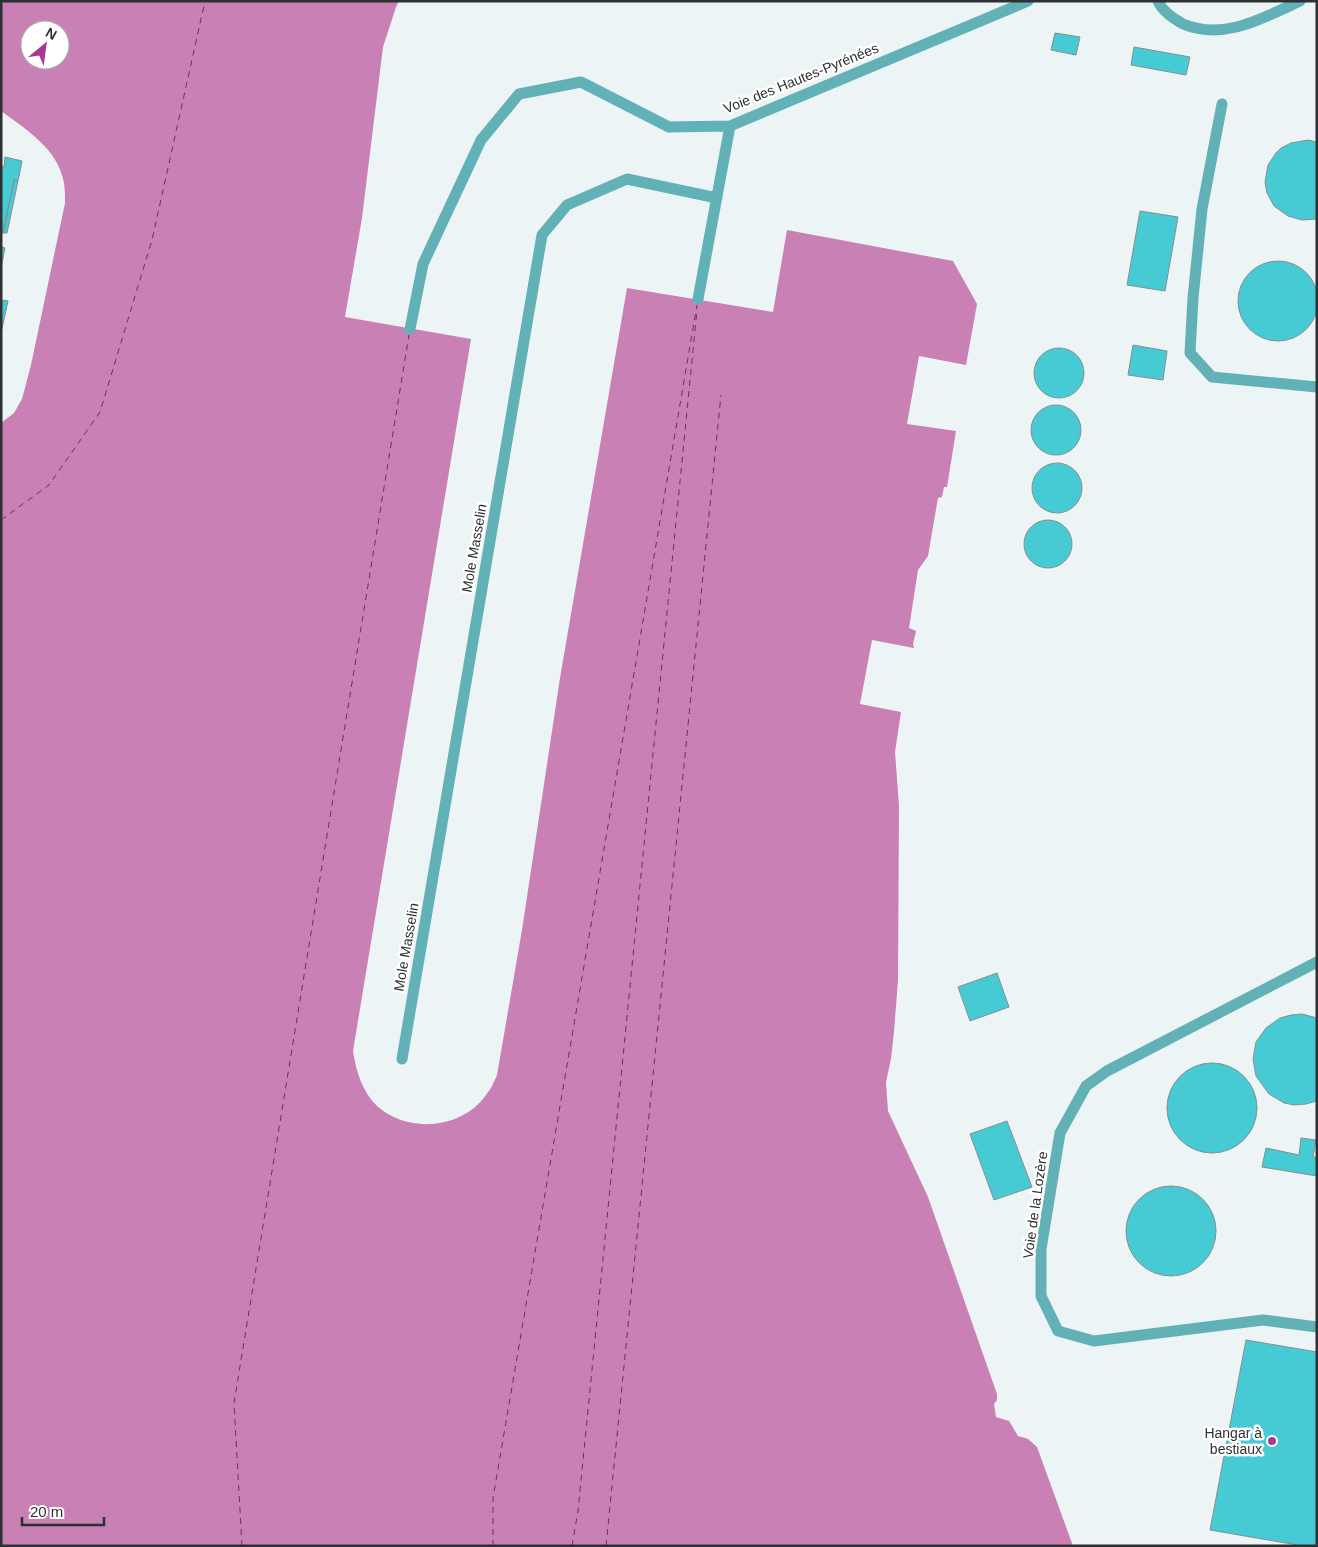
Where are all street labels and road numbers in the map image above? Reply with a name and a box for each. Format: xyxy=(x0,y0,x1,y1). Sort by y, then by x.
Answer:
street label: Voie des Hautes-Pyrénées xyxy=(721,40,881,116)
street label: Mole Masselin xyxy=(458,503,490,593)
street label: Mole Masselin xyxy=(390,902,422,992)
street label: Voie de la Lozère xyxy=(1020,1150,1050,1260)

